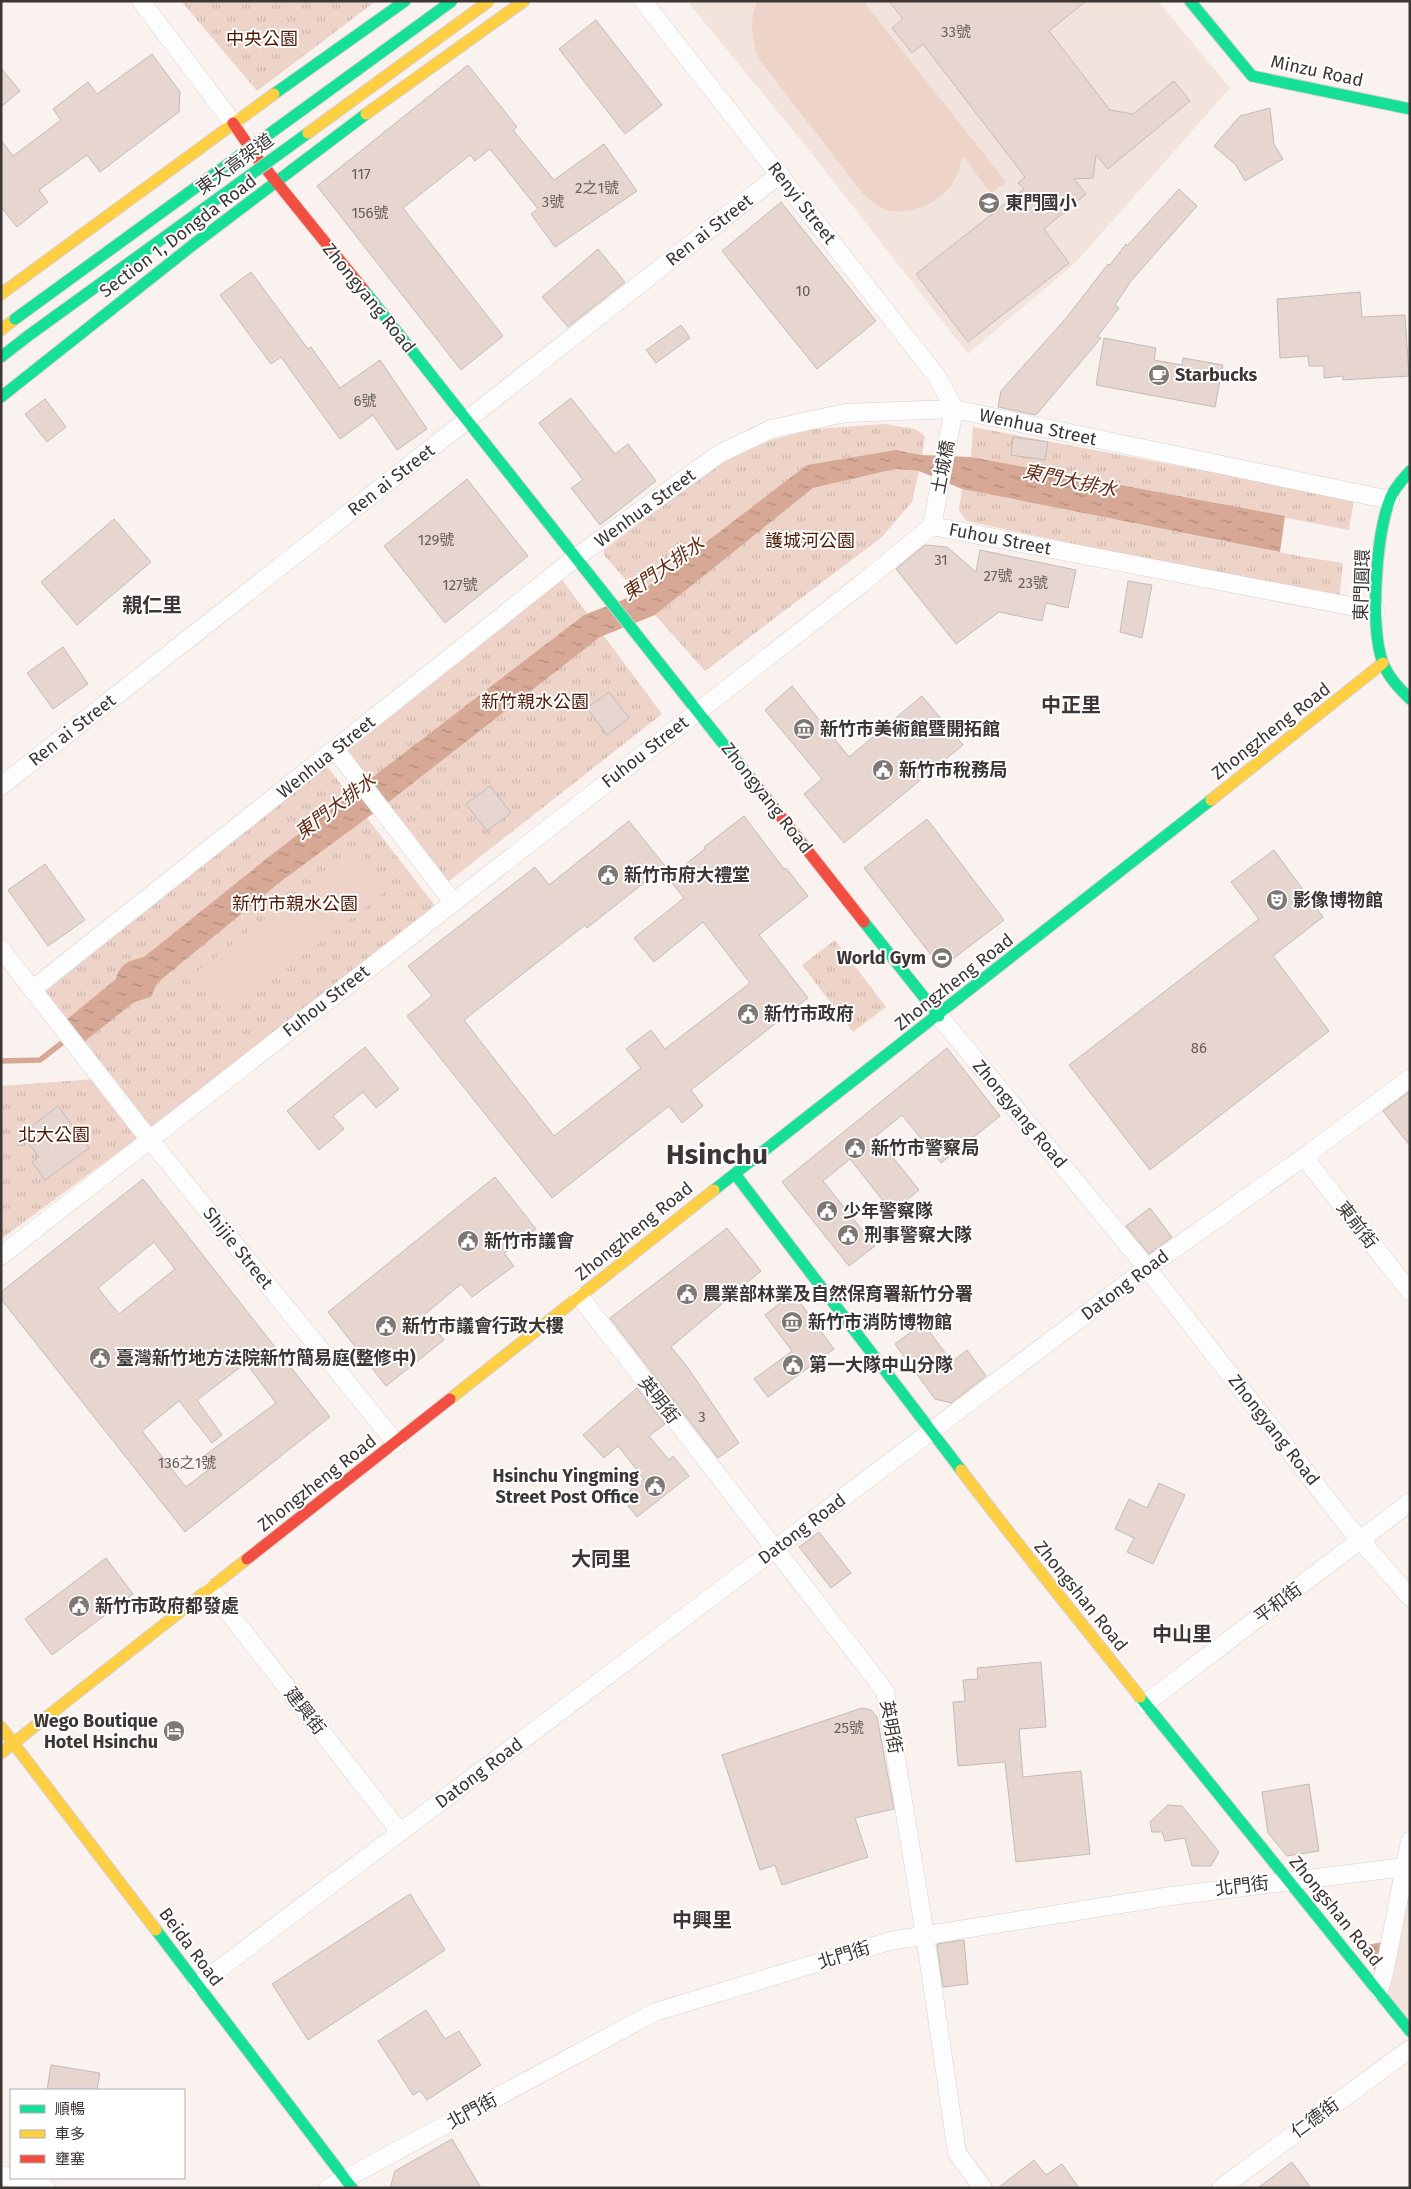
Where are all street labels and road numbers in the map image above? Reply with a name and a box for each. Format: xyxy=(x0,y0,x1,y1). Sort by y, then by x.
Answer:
street label: Minzu Road xyxy=(1269,50,1365,92)
street label: 東大高架道 xyxy=(192,129,278,199)
street label: Renyi Street xyxy=(763,157,841,249)
street label: Section 1, Dongda Road xyxy=(95,170,261,302)
street label: Ren ai Street xyxy=(661,189,757,271)
street label: Zhongyang Road xyxy=(318,239,420,357)
street label: Wenhua Street xyxy=(977,404,1099,450)
street label: 土城橋 xyxy=(927,438,959,496)
street label: Ren ai Street xyxy=(343,439,439,521)
street label: Wenhua Street xyxy=(590,464,700,552)
street label: Fuhou Street xyxy=(947,518,1054,560)
street label: 東門圓環 xyxy=(1350,549,1374,621)
street label: Zhongzheng Road xyxy=(1207,678,1335,784)
street label: Ren ai Street xyxy=(24,689,120,771)
street label: Wenhua Street xyxy=(273,711,380,803)
street label: Fuhou Street xyxy=(597,711,693,793)
street label: Zhongyang Road xyxy=(717,738,817,858)
street label: Zhongzheng Road xyxy=(890,929,1018,1035)
street label: Fuhou Street xyxy=(278,960,374,1042)
street label: Zhongyang Road xyxy=(968,1055,1072,1173)
street label: Zhongzheng Road xyxy=(571,1177,697,1285)
street label: 東前街 xyxy=(1332,1197,1382,1253)
street label: Shijie Street xyxy=(198,1203,278,1294)
street label: Datong Road xyxy=(1077,1245,1173,1325)
street label: Zhongyang Road xyxy=(1224,1370,1324,1490)
street label: 英明街 xyxy=(634,1372,684,1428)
street label: Zhongzheng Road xyxy=(253,1430,381,1536)
street label: Datong Road xyxy=(754,1489,850,1569)
street label: Zhongshan Road xyxy=(1030,1536,1132,1656)
street label: 平和街 xyxy=(1250,1578,1306,1628)
street label: 建興街 xyxy=(280,1683,330,1739)
street label: 英明街 xyxy=(875,1699,907,1755)
street label: Datong Road xyxy=(431,1733,527,1813)
street label: Zhongshan Road xyxy=(1285,1851,1387,1971)
street label: 北門街 xyxy=(1214,1872,1270,1900)
street label: Beida Road xyxy=(154,1903,228,1991)
street label: 北門街 xyxy=(815,1937,873,1973)
street label: 北門街 xyxy=(443,2089,501,2133)
street label: 仁德街 xyxy=(1287,2093,1343,2143)

